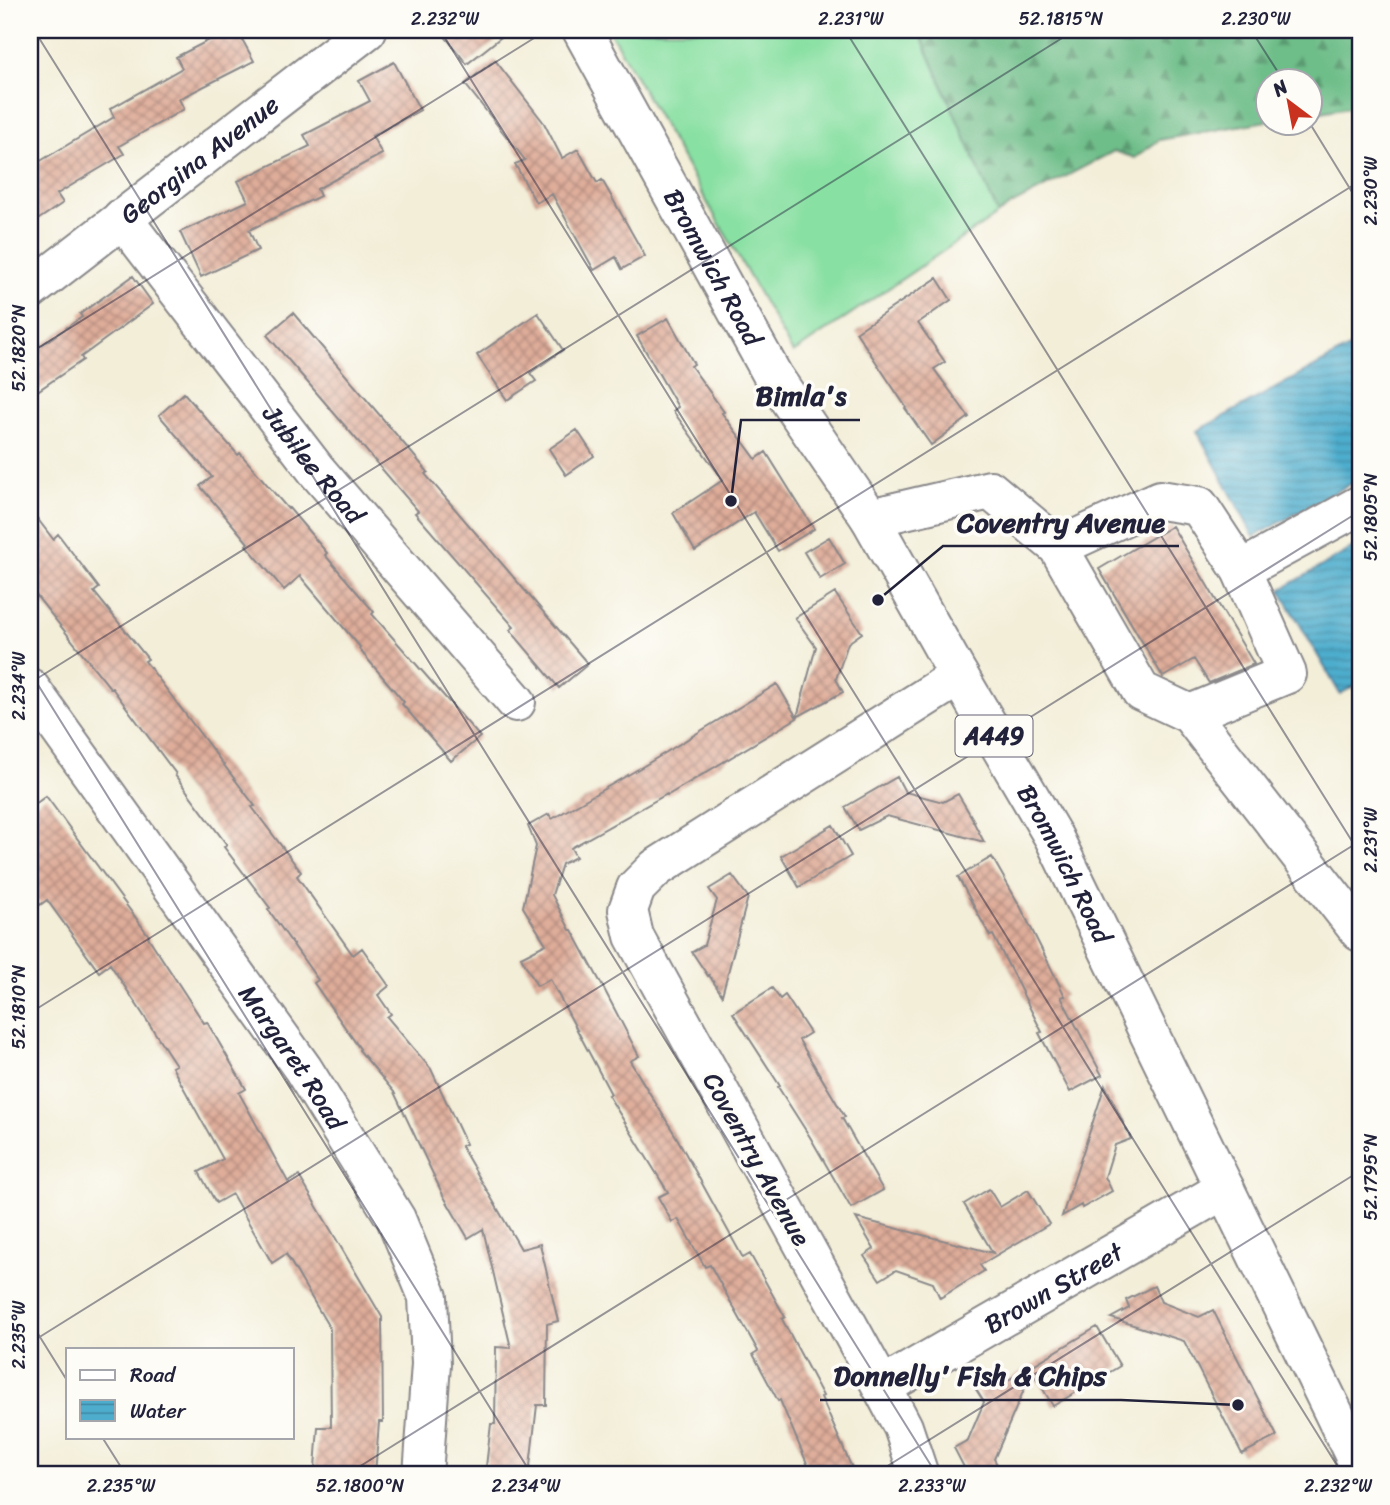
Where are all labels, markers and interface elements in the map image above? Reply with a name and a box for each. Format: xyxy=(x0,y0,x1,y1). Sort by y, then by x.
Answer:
text: 2.232°W xyxy=(411,3,480,35)
text: 2.231°W xyxy=(818,3,885,35)
text: 52.1815°N xyxy=(1019,3,1104,35)
text: 2.230°W xyxy=(1221,3,1292,35)
north arrow xyxy=(1254,66,1324,136)
text: N xyxy=(1265,70,1295,106)
street label: Georgina Avenue xyxy=(110,83,289,236)
text: 2.230°W xyxy=(1355,155,1387,226)
street label: Bromwich Road xyxy=(651,180,776,357)
text: 52.1820°N xyxy=(3,304,35,392)
callout: Bimla's xyxy=(741,371,860,420)
text: Bimla's xyxy=(756,371,847,420)
street label: Jubilee Road xyxy=(250,393,378,536)
text: 52.1805°N xyxy=(1355,473,1387,561)
callout: Coventry Avenue xyxy=(943,497,1179,546)
text: Coventry Avenue xyxy=(956,498,1166,547)
text: 2.234°W xyxy=(3,650,35,720)
road number: A449 xyxy=(956,716,1032,756)
street label: Bromwich Road xyxy=(1004,775,1126,953)
text: 2.231°W xyxy=(1355,806,1387,873)
text: 52.1810°N xyxy=(3,964,35,1049)
street label: Margaret Road xyxy=(226,974,360,1141)
street label: Coventry Avenue xyxy=(690,1063,824,1255)
text: 52.1795°N xyxy=(1355,1133,1387,1221)
street label: Brown Street xyxy=(975,1229,1133,1347)
text: 2.235°W xyxy=(3,1300,35,1369)
legend xyxy=(66,1348,294,1438)
callout: Donnelly' Fish & Chips xyxy=(820,1351,1121,1400)
text: Donnelly' Fish & Chips xyxy=(834,1351,1108,1400)
text: Road xyxy=(130,1356,177,1394)
text: Water xyxy=(130,1392,187,1430)
text: 2.235°W xyxy=(87,1470,156,1502)
text: 52.1800°N xyxy=(316,1470,405,1502)
text: 2.234°W xyxy=(492,1470,562,1502)
text: 2.233°W xyxy=(898,1470,967,1502)
text: 2.232°W xyxy=(1304,1470,1373,1502)

